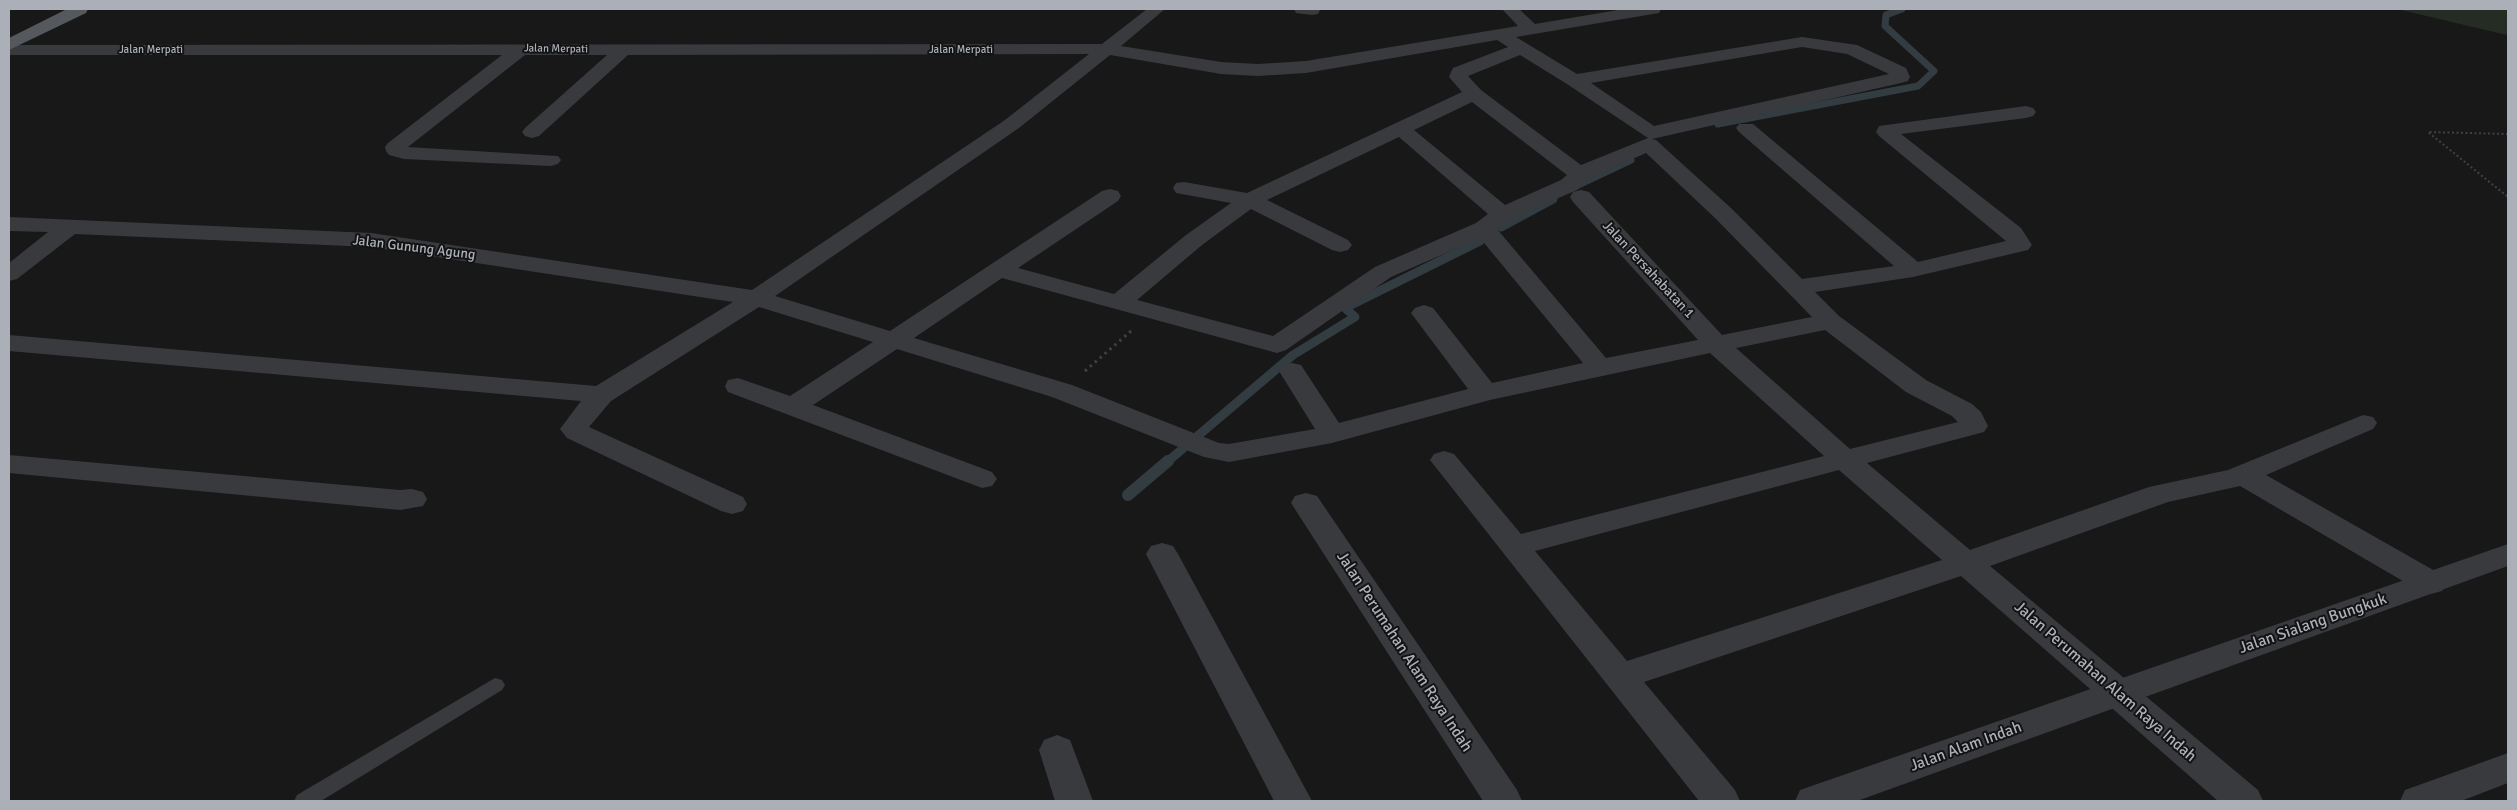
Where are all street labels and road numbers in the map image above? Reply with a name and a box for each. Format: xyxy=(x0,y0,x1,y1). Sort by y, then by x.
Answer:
street label: Jalan Merpati xyxy=(524,42,588,56)
street label: Jalan Merpati xyxy=(119,43,183,57)
street label: Jalan Merpati xyxy=(929,43,993,57)
street label: Jalan Persahabatan 1 xyxy=(1598,218,1698,322)
street label: Jalan Gunung Agung xyxy=(352,232,476,264)
street label: Jalan Perumahan Alam Raya Indah xyxy=(1332,548,1476,756)
street label: Jalan Sialang Bungkuk xyxy=(2237,590,2389,658)
street label: Jalan Perumahan Alam Raya Indah xyxy=(2010,598,2200,766)
street label: Jalan Alam Indah xyxy=(1908,718,2024,776)

